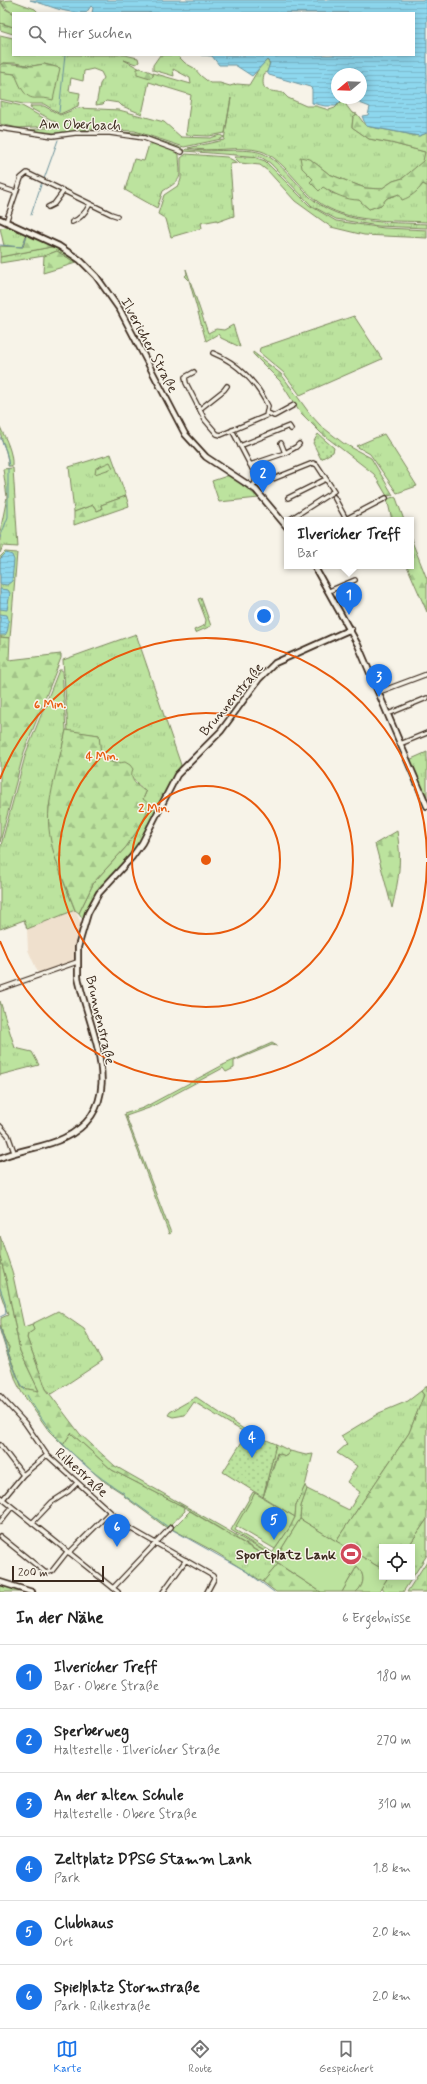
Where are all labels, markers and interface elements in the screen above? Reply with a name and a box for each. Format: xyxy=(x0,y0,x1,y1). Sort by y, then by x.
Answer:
search box xyxy=(12,12,415,56)
icon: search xyxy=(26,23,48,45)
text: Hier suchen xyxy=(58,24,132,44)
north arrow xyxy=(331,68,367,104)
street label: Am Oberbach xyxy=(39,115,121,135)
street label: Ilvericher Straße xyxy=(116,295,182,396)
pin: 2 xyxy=(250,460,276,493)
popup xyxy=(284,517,414,569)
text: Ilvericher Treff xyxy=(297,525,401,545)
text: Bar xyxy=(297,545,318,562)
pin: 1 xyxy=(336,582,362,615)
your location xyxy=(254,606,274,626)
street label: Brunnenstraße xyxy=(196,659,268,740)
pin: 3 xyxy=(366,664,392,697)
text: 6 Min. xyxy=(34,697,66,713)
text: 4 Min. xyxy=(86,749,119,765)
text: 2 Min. xyxy=(138,801,170,817)
centre of rings xyxy=(199,853,213,867)
street label: Brunnenstraße xyxy=(81,974,119,1066)
pin: 4 xyxy=(239,1425,265,1458)
street label: Rilkestraße xyxy=(51,1444,112,1501)
pin: 5 xyxy=(261,1507,287,1540)
pin: 6 xyxy=(104,1514,130,1547)
sports icon: Sportplatz Lank xyxy=(338,1541,364,1567)
map controls xyxy=(379,1544,415,1580)
button: locate xyxy=(379,1544,415,1580)
place label: Sportplatz Lank xyxy=(236,1546,336,1564)
scale bar xyxy=(12,1564,104,1583)
text: 200 m xyxy=(18,1566,48,1580)
text: In der Nähe xyxy=(16,1607,104,1629)
text: 6 Ergebnisse xyxy=(342,1610,411,1627)
text: Ilvericher Treff xyxy=(54,1658,157,1678)
text: 1 xyxy=(26,1668,32,1685)
text: 180 m xyxy=(376,1668,411,1685)
text: Bar · Obere Straße xyxy=(54,1678,159,1695)
text: Sperberweg xyxy=(54,1722,129,1742)
text: 2 xyxy=(26,1732,32,1749)
text: 270 m xyxy=(376,1732,411,1749)
text: Haltestelle · Ilvericher Straße xyxy=(54,1742,220,1759)
text: An der alten Schule xyxy=(54,1786,184,1806)
text: 3 xyxy=(26,1796,32,1813)
text: 310 m xyxy=(378,1796,411,1813)
text: Haltestelle · Obere Straße xyxy=(54,1806,197,1823)
text: Zeltplatz DPSG Stamm Lank xyxy=(54,1850,252,1870)
text: 4 xyxy=(25,1860,33,1877)
text: 1.8 km xyxy=(373,1860,411,1877)
text: Park xyxy=(54,1870,80,1887)
text: Clubhaus xyxy=(54,1914,113,1934)
text: 5 xyxy=(25,1924,33,1941)
text: 2.0 km xyxy=(372,1924,411,1941)
text: Ort xyxy=(54,1934,73,1951)
text: Spielplatz Stormstraße xyxy=(54,1978,200,1998)
text: 6 xyxy=(26,1988,32,2005)
text: 2.0 km xyxy=(372,1988,411,2005)
text: Park · Rilkestraße xyxy=(54,1998,151,2015)
tab: Karte xyxy=(53,2038,82,2076)
tab: Route xyxy=(188,2038,212,2076)
tab: Gespeichert xyxy=(319,2038,374,2076)

